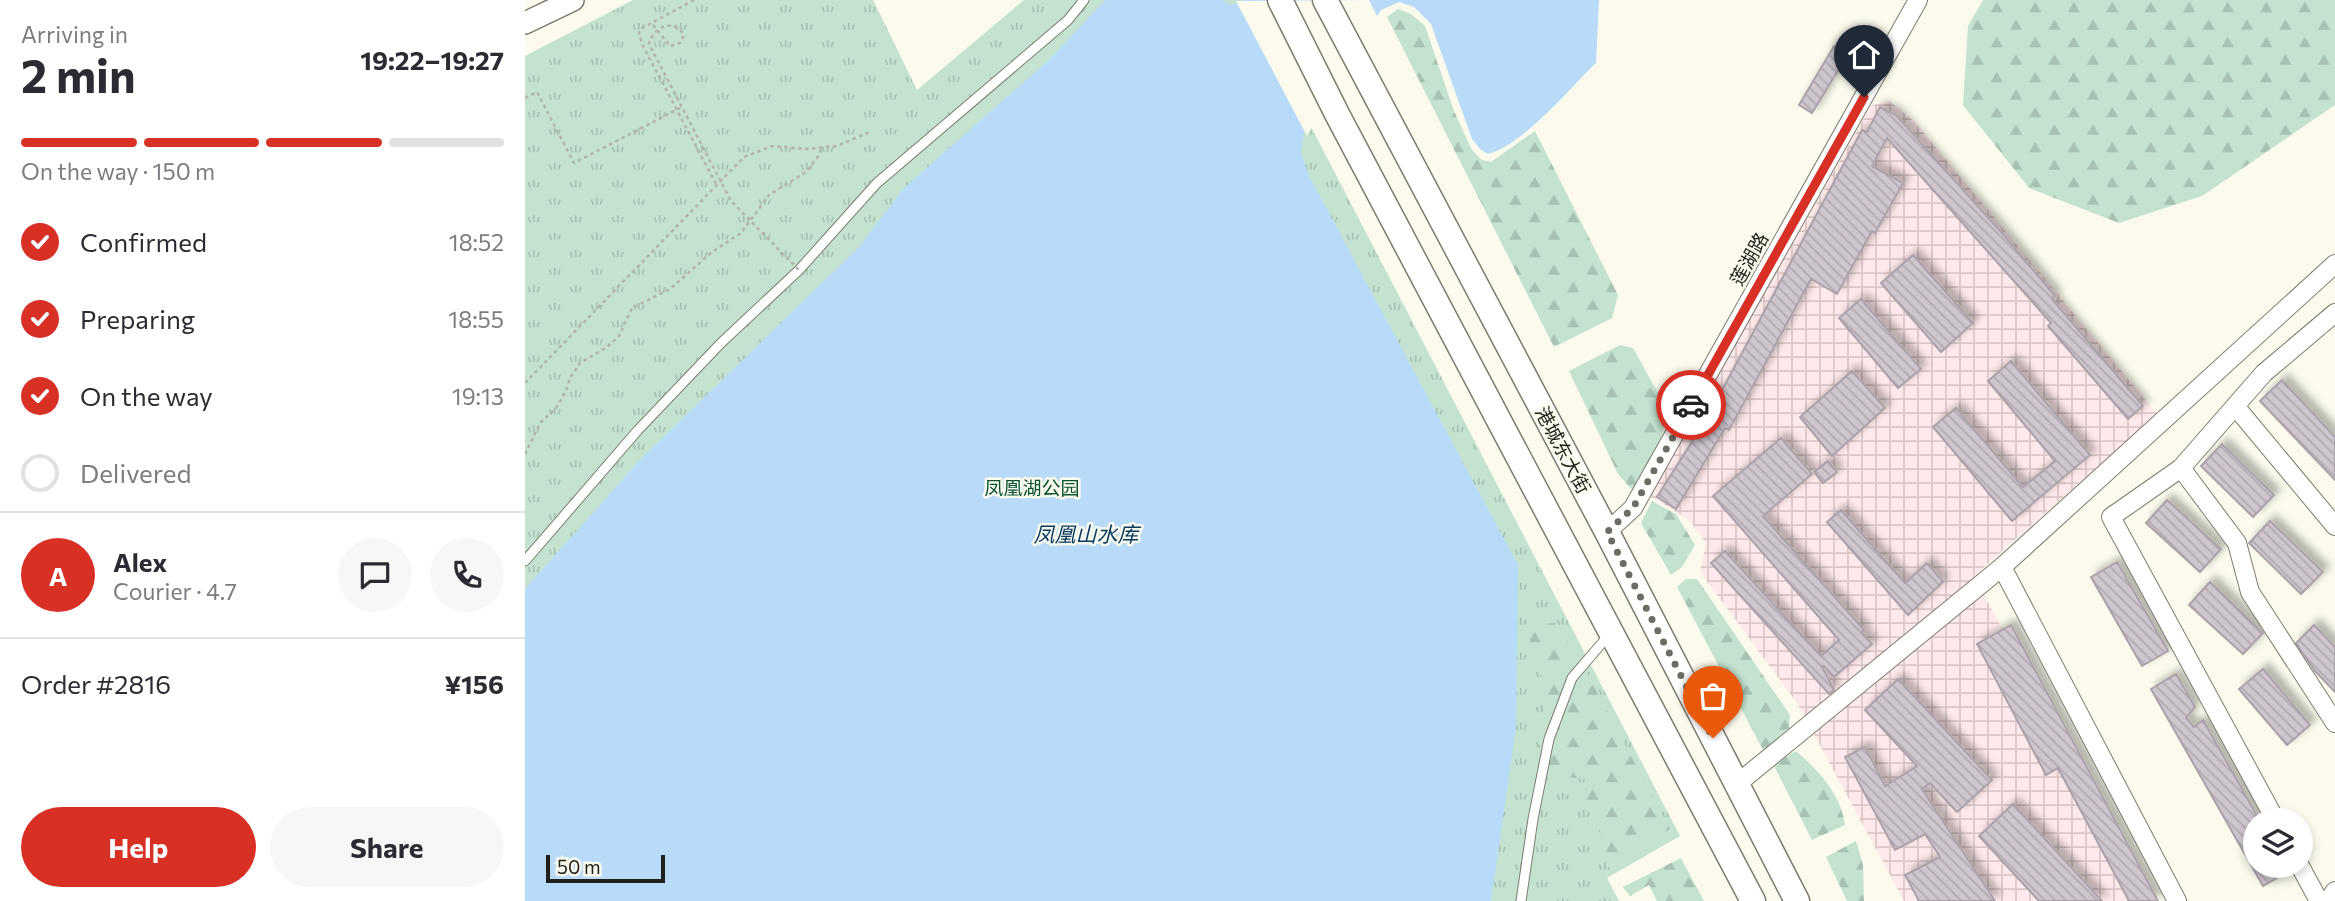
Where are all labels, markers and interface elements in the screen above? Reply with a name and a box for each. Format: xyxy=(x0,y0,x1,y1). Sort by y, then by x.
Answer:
text: Arriving in xyxy=(21,20,128,48)
pin xyxy=(1834,25,1894,97)
icon: home xyxy=(1845,36,1883,74)
text: 19:22–19:27 xyxy=(360,44,504,75)
text: 2 min xyxy=(21,46,136,102)
text: On the way · 150 m xyxy=(21,157,215,185)
icon: check xyxy=(21,223,59,261)
text: Confirmed xyxy=(80,226,207,257)
text: 18:52 xyxy=(449,228,504,256)
street label: 莲湖路 xyxy=(1725,228,1772,289)
icon: check xyxy=(21,300,59,338)
text: Preparing xyxy=(80,303,195,334)
text: 18:55 xyxy=(448,305,504,333)
courier xyxy=(1656,370,1726,440)
icon: check xyxy=(21,377,59,415)
text: On the way xyxy=(80,380,213,411)
text: 19:13 xyxy=(452,382,504,410)
icon: car xyxy=(1672,386,1710,424)
street label: 港城东大街 xyxy=(1531,402,1596,497)
text: Delivered xyxy=(80,457,191,488)
park label: 凤凰湖公园 xyxy=(984,476,1080,499)
water label: 凤凰山水库 xyxy=(1034,521,1141,546)
button: chat xyxy=(338,538,412,612)
button: phone xyxy=(430,538,504,612)
text: Alex xyxy=(113,546,167,577)
text: A xyxy=(49,560,67,591)
text: Courier · 4.7 xyxy=(113,577,237,605)
pin xyxy=(1683,666,1743,738)
text: Order #2816 xyxy=(21,668,171,699)
text: ¥156 xyxy=(444,668,504,699)
icon: bag xyxy=(1694,677,1732,715)
button: Help xyxy=(21,807,256,887)
button: Share xyxy=(270,807,504,887)
map controls xyxy=(2243,808,2313,878)
button: layers xyxy=(2243,808,2313,878)
scale bar xyxy=(546,852,665,884)
text: 50 m xyxy=(557,855,601,878)

